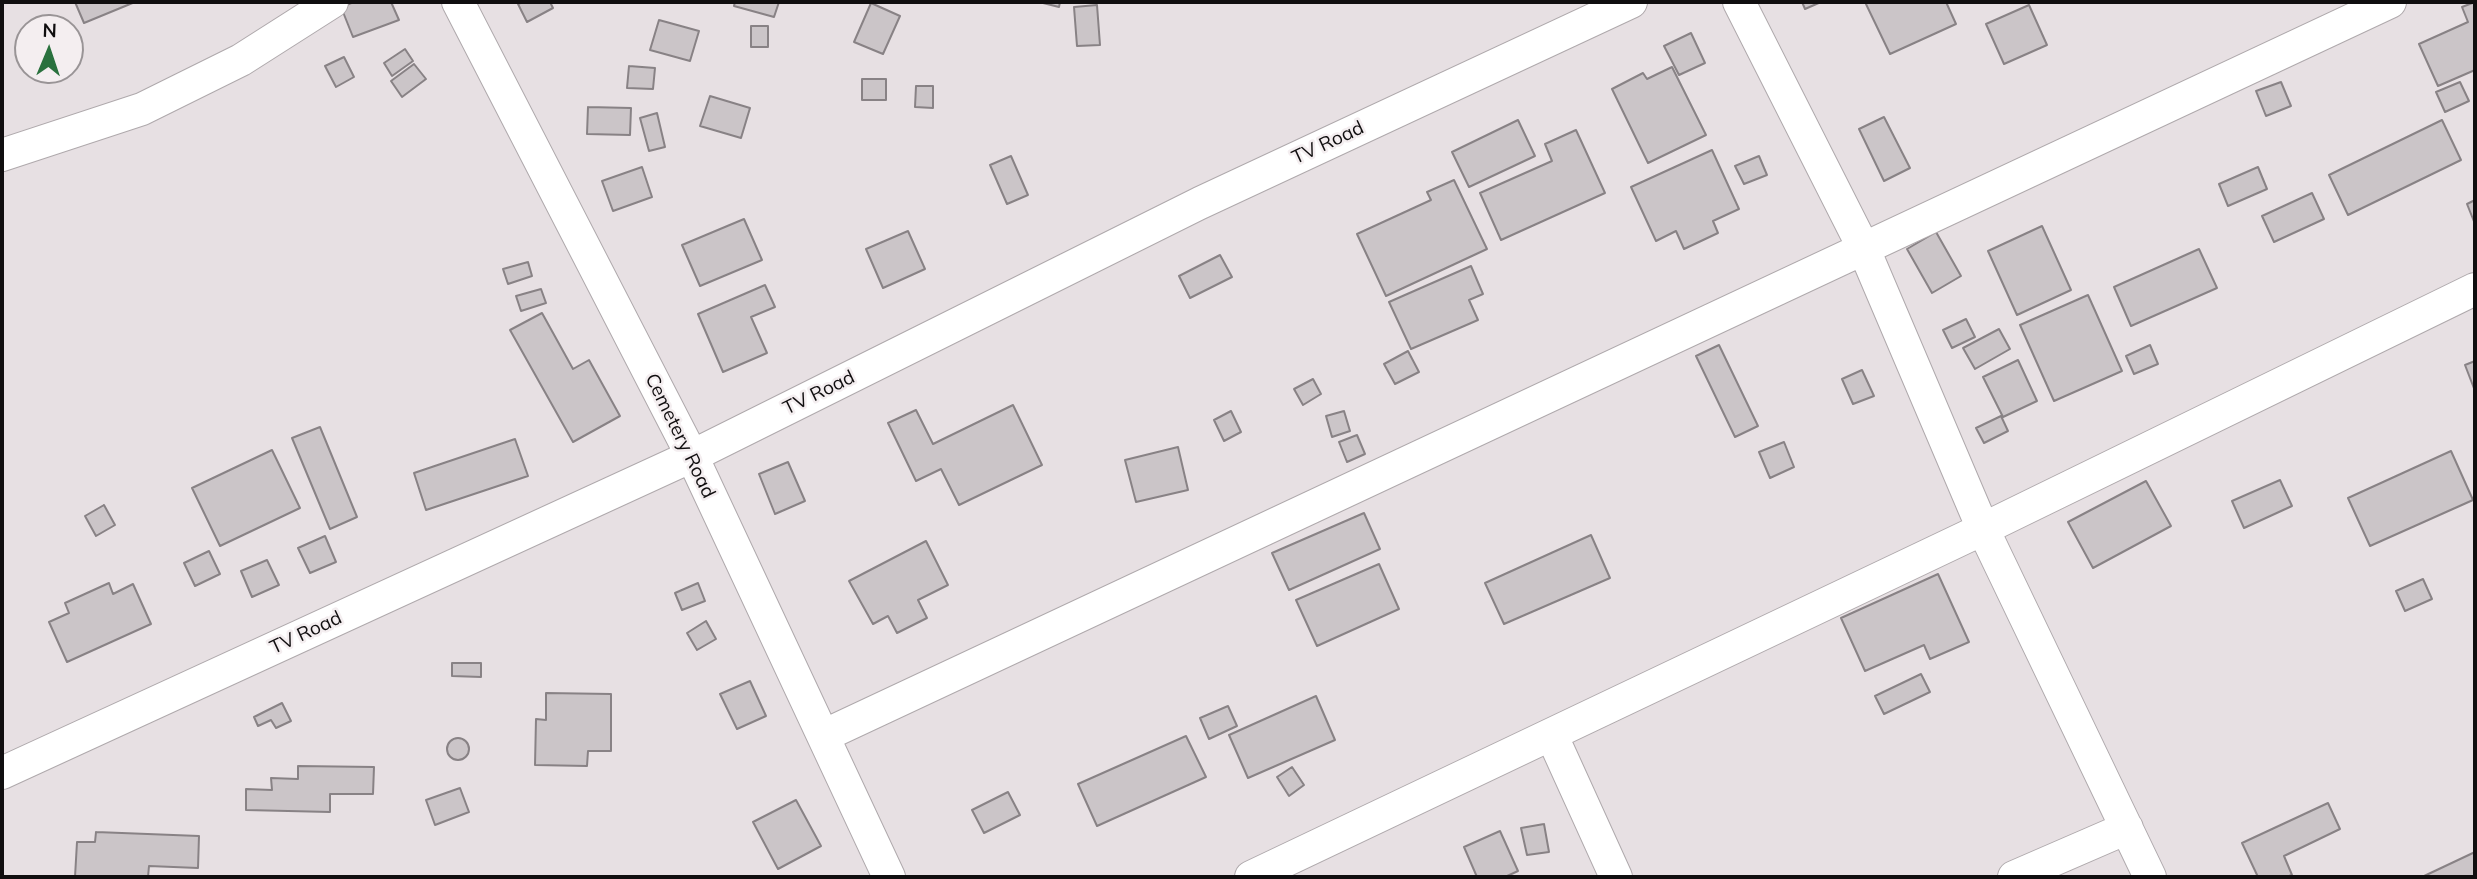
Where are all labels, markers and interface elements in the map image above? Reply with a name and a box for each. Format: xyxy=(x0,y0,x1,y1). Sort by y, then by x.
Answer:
north arrow xyxy=(14,14,84,84)
text: N xyxy=(42,18,57,42)
street label: TV Road xyxy=(1289,117,1367,169)
street label: TV Road xyxy=(780,366,858,420)
street label: Cemetery Road xyxy=(640,370,720,502)
street label: TV Road xyxy=(267,607,345,659)

